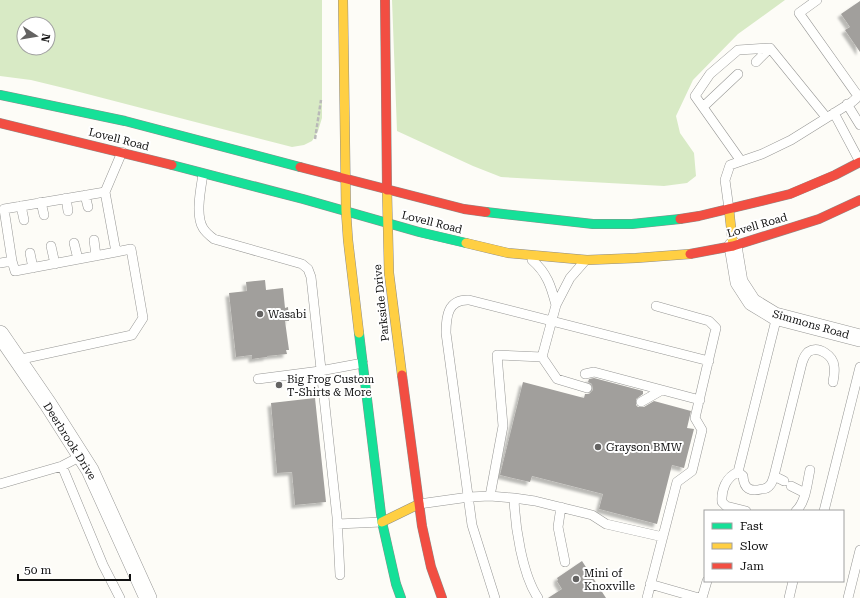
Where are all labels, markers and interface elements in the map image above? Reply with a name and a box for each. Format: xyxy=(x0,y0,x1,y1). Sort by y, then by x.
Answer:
north arrow xyxy=(16,16,56,56)
text: N xyxy=(38,32,53,44)
street label: Lovell Road xyxy=(87,126,151,153)
street label: Lovell Road xyxy=(400,209,464,236)
street label: Lovell Road xyxy=(726,211,789,240)
street label: Parkside Drive xyxy=(371,264,392,342)
street label: Simmons Road xyxy=(771,307,851,342)
place label: Wasabi xyxy=(268,308,307,321)
marker: Wasabi xyxy=(255,309,265,319)
place label: Big Frog Custom T-Shirts & More xyxy=(287,373,374,399)
marker: Big Frog Custom T-Shirts & More xyxy=(274,380,284,390)
street label: Deerbrook Drive xyxy=(41,400,99,482)
place label: Grayson BMW xyxy=(606,441,683,454)
marker: Grayson BMW xyxy=(593,442,603,452)
legend xyxy=(704,510,844,582)
text: Fast xyxy=(740,519,764,533)
text: Slow xyxy=(740,539,768,553)
scale bar xyxy=(18,556,130,582)
text: Jam xyxy=(740,559,764,573)
text: 50 m xyxy=(24,563,51,577)
place label: Mini of Knoxville xyxy=(584,567,635,593)
marker: Mini of Knoxville xyxy=(571,574,581,584)

